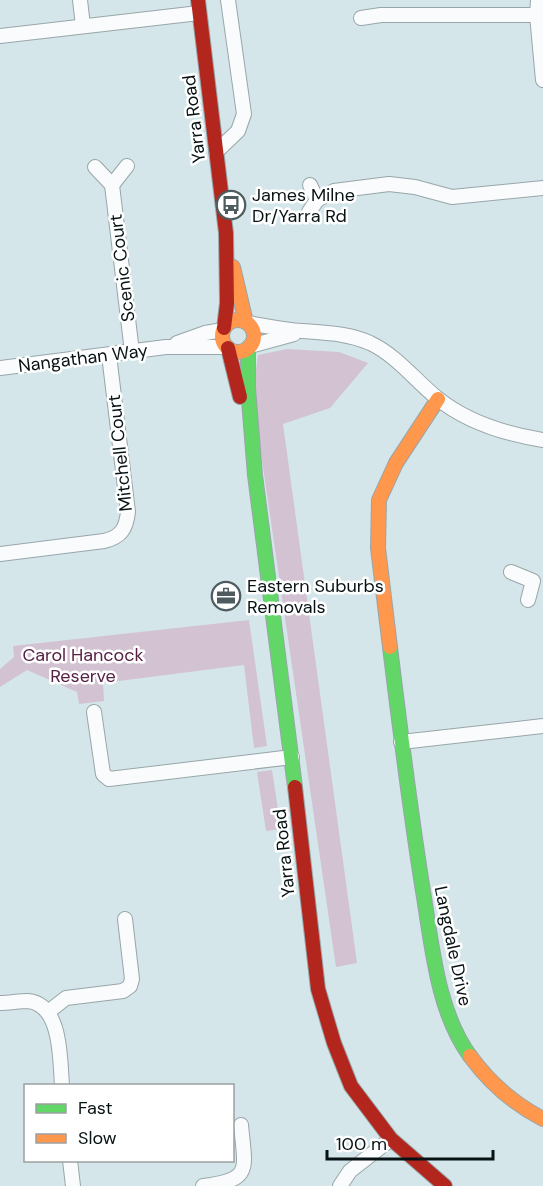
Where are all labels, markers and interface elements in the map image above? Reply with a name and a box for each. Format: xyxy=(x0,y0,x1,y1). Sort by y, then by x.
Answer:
street label: Yarra Road xyxy=(177,74,211,164)
place label: James Milne Dr/Yarra Rd xyxy=(252,183,355,228)
bus stop icon: James Milne Dr/Yarra Rd xyxy=(215,189,247,221)
street label: Scenic Court xyxy=(103,213,141,323)
street label: Nangathan Way xyxy=(17,338,149,378)
street label: Mitchell Court xyxy=(102,393,138,513)
place label: Eastern Suburbs Removals xyxy=(247,574,384,619)
office icon: Eastern Suburbs Removals xyxy=(210,580,242,612)
park label: Carol Hancock Reserve xyxy=(22,643,144,688)
street label: Yarra Road xyxy=(267,808,301,898)
street label: Langdale Drive xyxy=(429,884,477,1008)
legend xyxy=(24,1084,234,1162)
text: Fast xyxy=(78,1096,113,1120)
scale bar xyxy=(327,1123,494,1161)
text: Slow xyxy=(78,1126,117,1150)
text: 100 m xyxy=(336,1132,387,1156)

